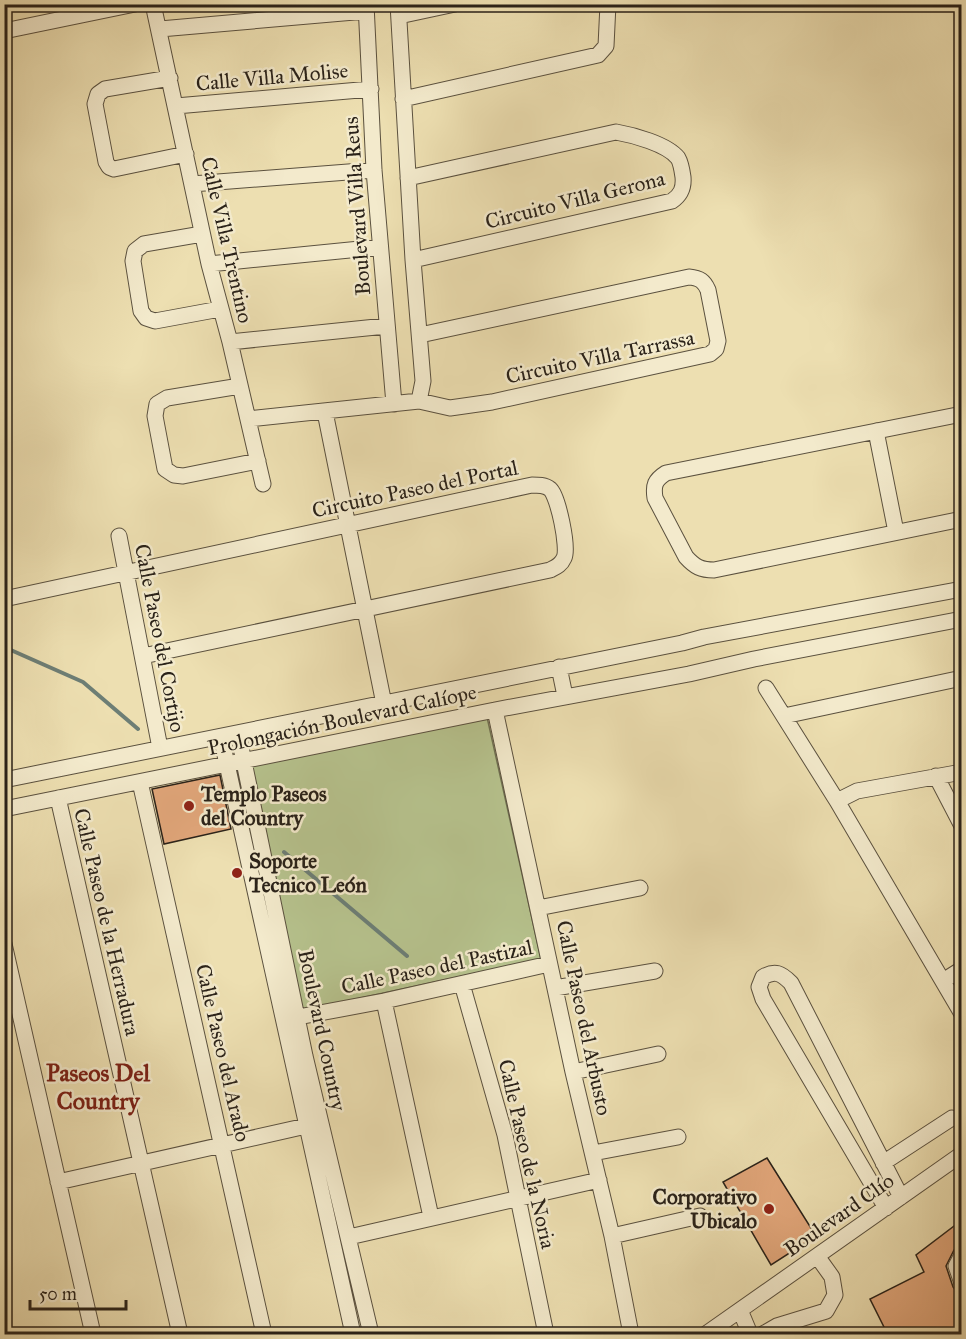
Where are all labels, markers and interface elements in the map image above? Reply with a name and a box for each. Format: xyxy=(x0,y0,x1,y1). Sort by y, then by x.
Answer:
street label: Calle Villa Molise xyxy=(195,57,349,97)
street label: Boulevard Villa Reus xyxy=(338,116,376,296)
street label: Calle Villa Trentino xyxy=(195,154,259,326)
street label: Circuito Villa Gerona xyxy=(482,165,668,235)
street label: Circuito Villa Tarrassa xyxy=(503,324,697,390)
street label: Circuito Paseo del Portal xyxy=(310,454,521,524)
street label: Calle Paseo del Cortijo xyxy=(129,542,191,735)
street label: Prolongación Boulevard Calíope xyxy=(205,679,479,761)
place label: Templo Paseos del Country xyxy=(200,781,327,831)
marker: Templo Paseos del Country xyxy=(182,799,196,813)
street label: Calle Paseo de la Herradura xyxy=(68,806,146,1038)
place label: Soporte Tecnico León xyxy=(248,848,367,898)
marker: Soporte Tecnico León xyxy=(230,866,244,880)
street label: Calle Paseo del Arbusto xyxy=(551,918,617,1118)
street label: Calle Paseo del Pastizal xyxy=(339,934,535,1000)
street label: Boulevard Country xyxy=(292,947,352,1114)
street label: Calle Paseo del Arado xyxy=(190,962,256,1145)
street label: Calle Paseo de la Noria xyxy=(493,1057,561,1251)
district label: Paseos Del Country xyxy=(46,1058,150,1116)
street label: Boulevard Clío xyxy=(779,1167,899,1262)
place label: Corporativo Ubicalo xyxy=(653,1184,757,1234)
marker: Corporativo Ubicalo xyxy=(762,1202,776,1216)
scale bar xyxy=(30,1273,126,1311)
text: 50 m xyxy=(39,1283,77,1305)

